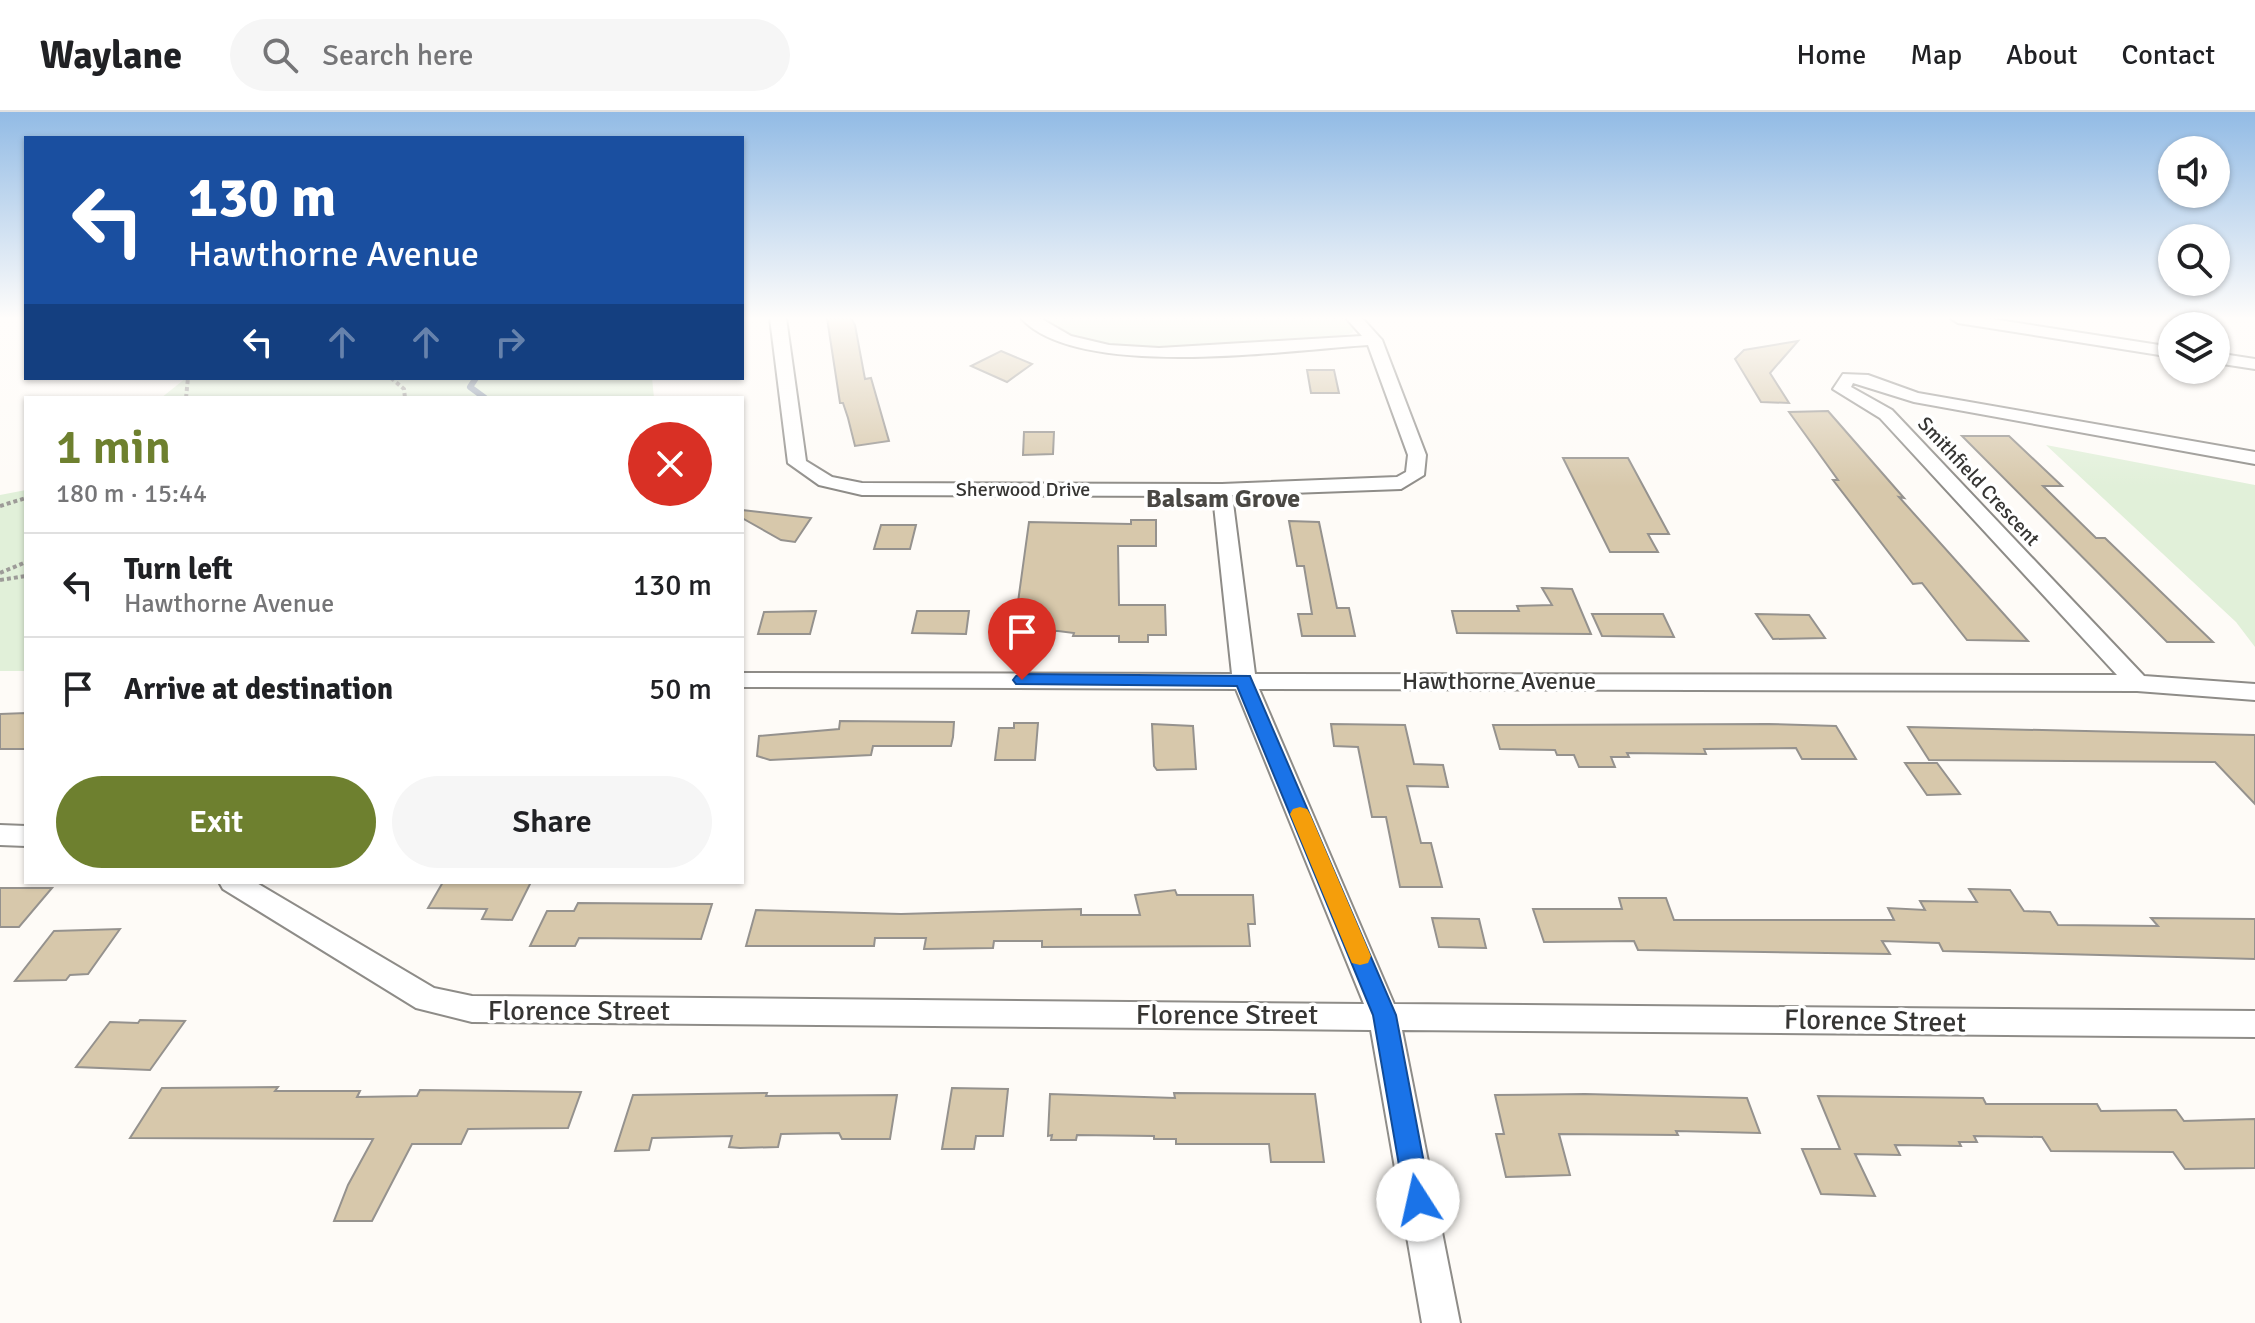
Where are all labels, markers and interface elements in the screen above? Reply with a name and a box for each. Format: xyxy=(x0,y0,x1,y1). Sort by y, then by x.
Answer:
search box xyxy=(230,19,790,91)
text: Waylane xyxy=(40,32,182,79)
icon: search xyxy=(258,33,302,77)
text: Search here xyxy=(322,37,474,74)
text: Home xyxy=(1797,38,1866,72)
text: Map xyxy=(1910,38,1962,72)
text: About xyxy=(2006,38,2078,72)
text: Contact xyxy=(2122,38,2215,72)
map controls xyxy=(2158,136,2230,384)
button: sound xyxy=(2158,136,2230,208)
text: 130 m xyxy=(188,163,336,232)
icon: left xyxy=(56,168,160,272)
button: search xyxy=(2158,224,2230,296)
text: Hawthorne Avenue xyxy=(188,232,479,277)
button: layers xyxy=(2158,312,2230,384)
icon: left xyxy=(236,320,280,364)
icon: ahead xyxy=(320,320,364,364)
icon: ahead xyxy=(404,320,448,364)
icon: right xyxy=(488,320,532,364)
street label: Smithfield Crescent xyxy=(1912,411,2045,551)
text: 1 min xyxy=(56,418,171,477)
button: close xyxy=(628,422,712,506)
street label: Sherwood Drive xyxy=(956,477,1090,502)
text: 180 m · 15:44 xyxy=(56,478,207,510)
district label: Balsam Grove xyxy=(1146,483,1300,515)
text: Turn left xyxy=(124,551,233,588)
icon: left xyxy=(56,563,100,607)
text: 130 m xyxy=(633,567,712,604)
text: Hawthorne Avenue xyxy=(124,588,334,620)
pin xyxy=(988,598,1056,680)
icon: arrive xyxy=(1000,610,1044,654)
street label: Hawthorne Avenue xyxy=(1402,666,1596,696)
icon: arrive xyxy=(56,667,100,711)
text: Arrive at destination xyxy=(124,671,393,708)
text: 50 m xyxy=(649,671,712,708)
button: Exit xyxy=(56,776,376,868)
button: Share xyxy=(392,776,712,868)
street label: Florence Street xyxy=(488,994,670,1028)
street label: Florence Street xyxy=(1136,998,1318,1032)
street label: Florence Street xyxy=(1784,1002,1967,1040)
position arrow xyxy=(1376,1158,1460,1242)

